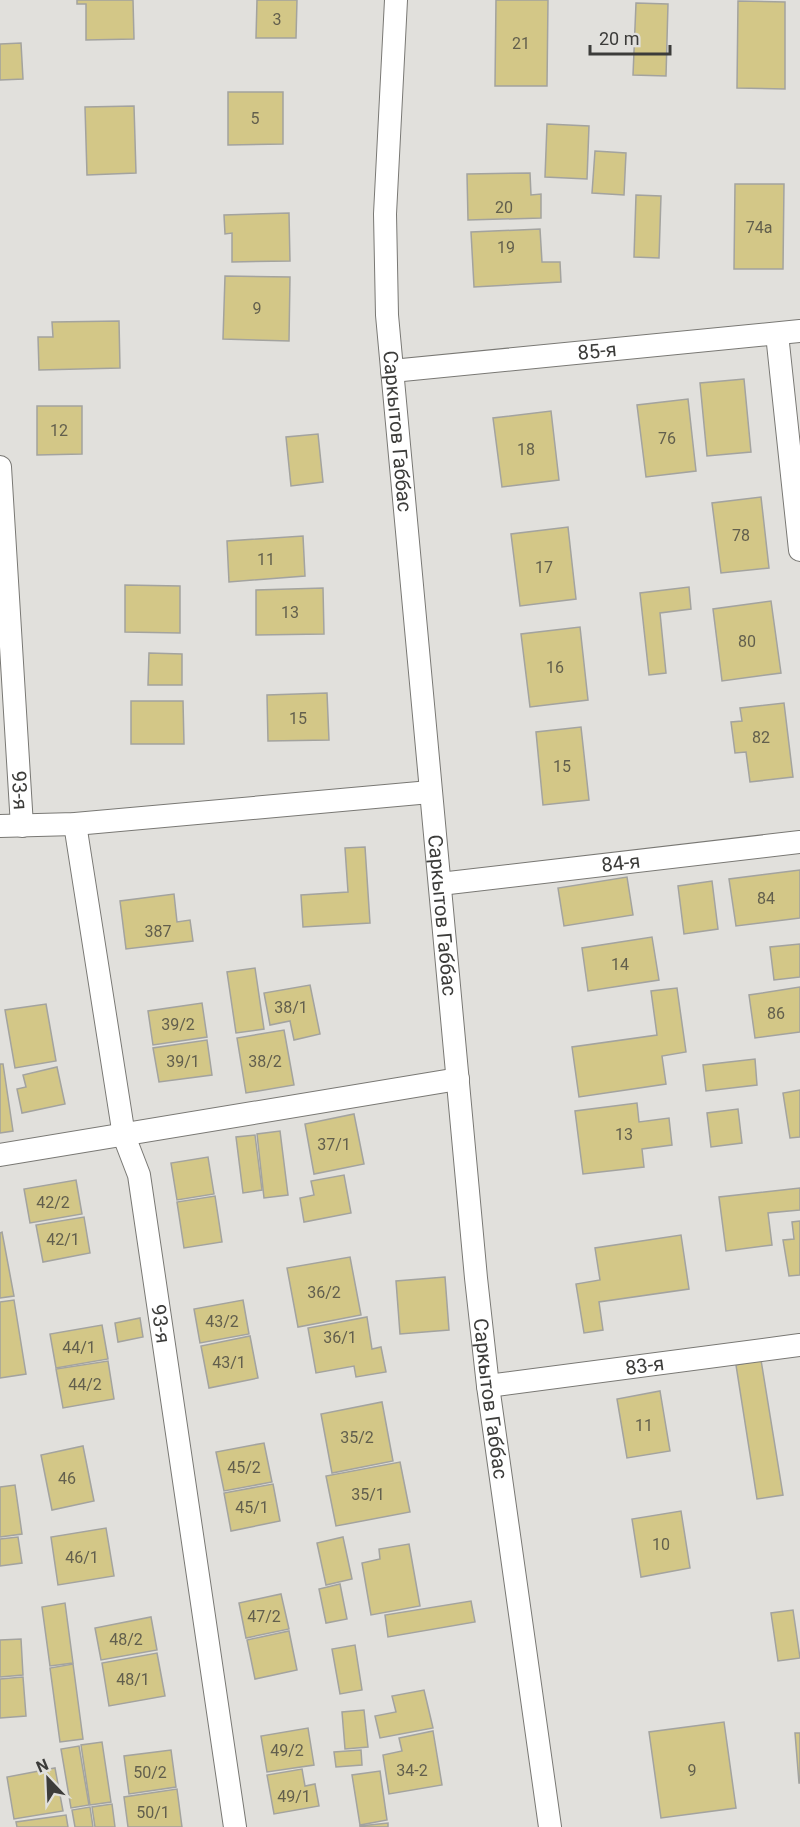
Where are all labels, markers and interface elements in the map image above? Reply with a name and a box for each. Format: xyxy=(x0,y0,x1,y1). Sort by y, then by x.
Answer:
house number: 3 xyxy=(273,10,282,29)
scale bar xyxy=(590,18,670,56)
text: 20 m xyxy=(599,28,639,49)
house number: 21 xyxy=(512,34,530,53)
house number: 5 xyxy=(251,109,260,128)
house number: 20 xyxy=(495,198,513,217)
house number: 74а xyxy=(746,218,772,237)
house number: 19 xyxy=(497,238,515,257)
house number: 9 xyxy=(253,299,262,318)
street label: 85-я xyxy=(576,337,618,365)
street label: Саркытов Габбас xyxy=(378,349,417,513)
house number: 12 xyxy=(50,421,68,440)
house number: 76 xyxy=(658,429,676,448)
house number: 18 xyxy=(517,440,535,459)
house number: 78 xyxy=(732,526,750,545)
house number: 11 xyxy=(257,550,275,569)
house number: 17 xyxy=(535,558,553,577)
house number: 13 xyxy=(281,603,299,622)
house number: 80 xyxy=(738,632,756,651)
house number: 16 xyxy=(546,658,564,677)
house number: 15 xyxy=(289,709,307,728)
house number: 82 xyxy=(752,728,770,747)
house number: 15 xyxy=(553,757,571,776)
street label: 93-я xyxy=(7,770,33,811)
street label: Саркытов Габбас xyxy=(423,833,462,997)
street label: 84-я xyxy=(600,849,642,877)
house number: 84 xyxy=(757,889,775,908)
house number: 387 xyxy=(145,922,171,941)
house number: 14 xyxy=(611,955,629,974)
house number: 38/1 xyxy=(274,998,308,1017)
house number: 86 xyxy=(767,1004,785,1023)
house number: 39/2 xyxy=(161,1015,195,1034)
house number: 39/1 xyxy=(166,1052,200,1071)
house number: 38/2 xyxy=(248,1052,282,1071)
house number: 13 xyxy=(615,1125,633,1144)
house number: 37/1 xyxy=(317,1135,351,1154)
house number: 42/2 xyxy=(36,1193,70,1212)
house number: 42/1 xyxy=(46,1230,80,1249)
house number: 36/2 xyxy=(307,1283,341,1302)
street label: 93-я xyxy=(146,1303,176,1345)
house number: 43/2 xyxy=(205,1312,239,1331)
street label: Саркытов Габбас xyxy=(469,1317,513,1481)
house number: 36/1 xyxy=(323,1328,357,1347)
house number: 44/1 xyxy=(62,1338,96,1357)
street label: 83-я xyxy=(624,1351,666,1380)
house number: 43/1 xyxy=(212,1353,246,1372)
house number: 44/2 xyxy=(68,1375,102,1394)
house number: 11 xyxy=(635,1416,653,1435)
house number: 35/2 xyxy=(340,1428,374,1447)
house number: 45/2 xyxy=(227,1458,261,1477)
house number: 46 xyxy=(58,1469,76,1488)
house number: 35/1 xyxy=(351,1485,385,1504)
house number: 45/1 xyxy=(235,1498,269,1517)
house number: 10 xyxy=(652,1535,670,1554)
house number: 46/1 xyxy=(65,1548,99,1567)
house number: 47/2 xyxy=(247,1607,281,1626)
house number: 48/2 xyxy=(109,1630,143,1649)
house number: 48/1 xyxy=(116,1670,150,1689)
house number: 49/2 xyxy=(270,1741,304,1760)
north arrow xyxy=(18,1749,78,1809)
text: N xyxy=(33,1755,51,1777)
house number: 34-2 xyxy=(396,1761,428,1780)
house number: 9 xyxy=(688,1761,697,1780)
house number: 50/2 xyxy=(133,1763,167,1782)
house number: 49/1 xyxy=(277,1787,311,1806)
house number: 50/1 xyxy=(136,1803,170,1822)

